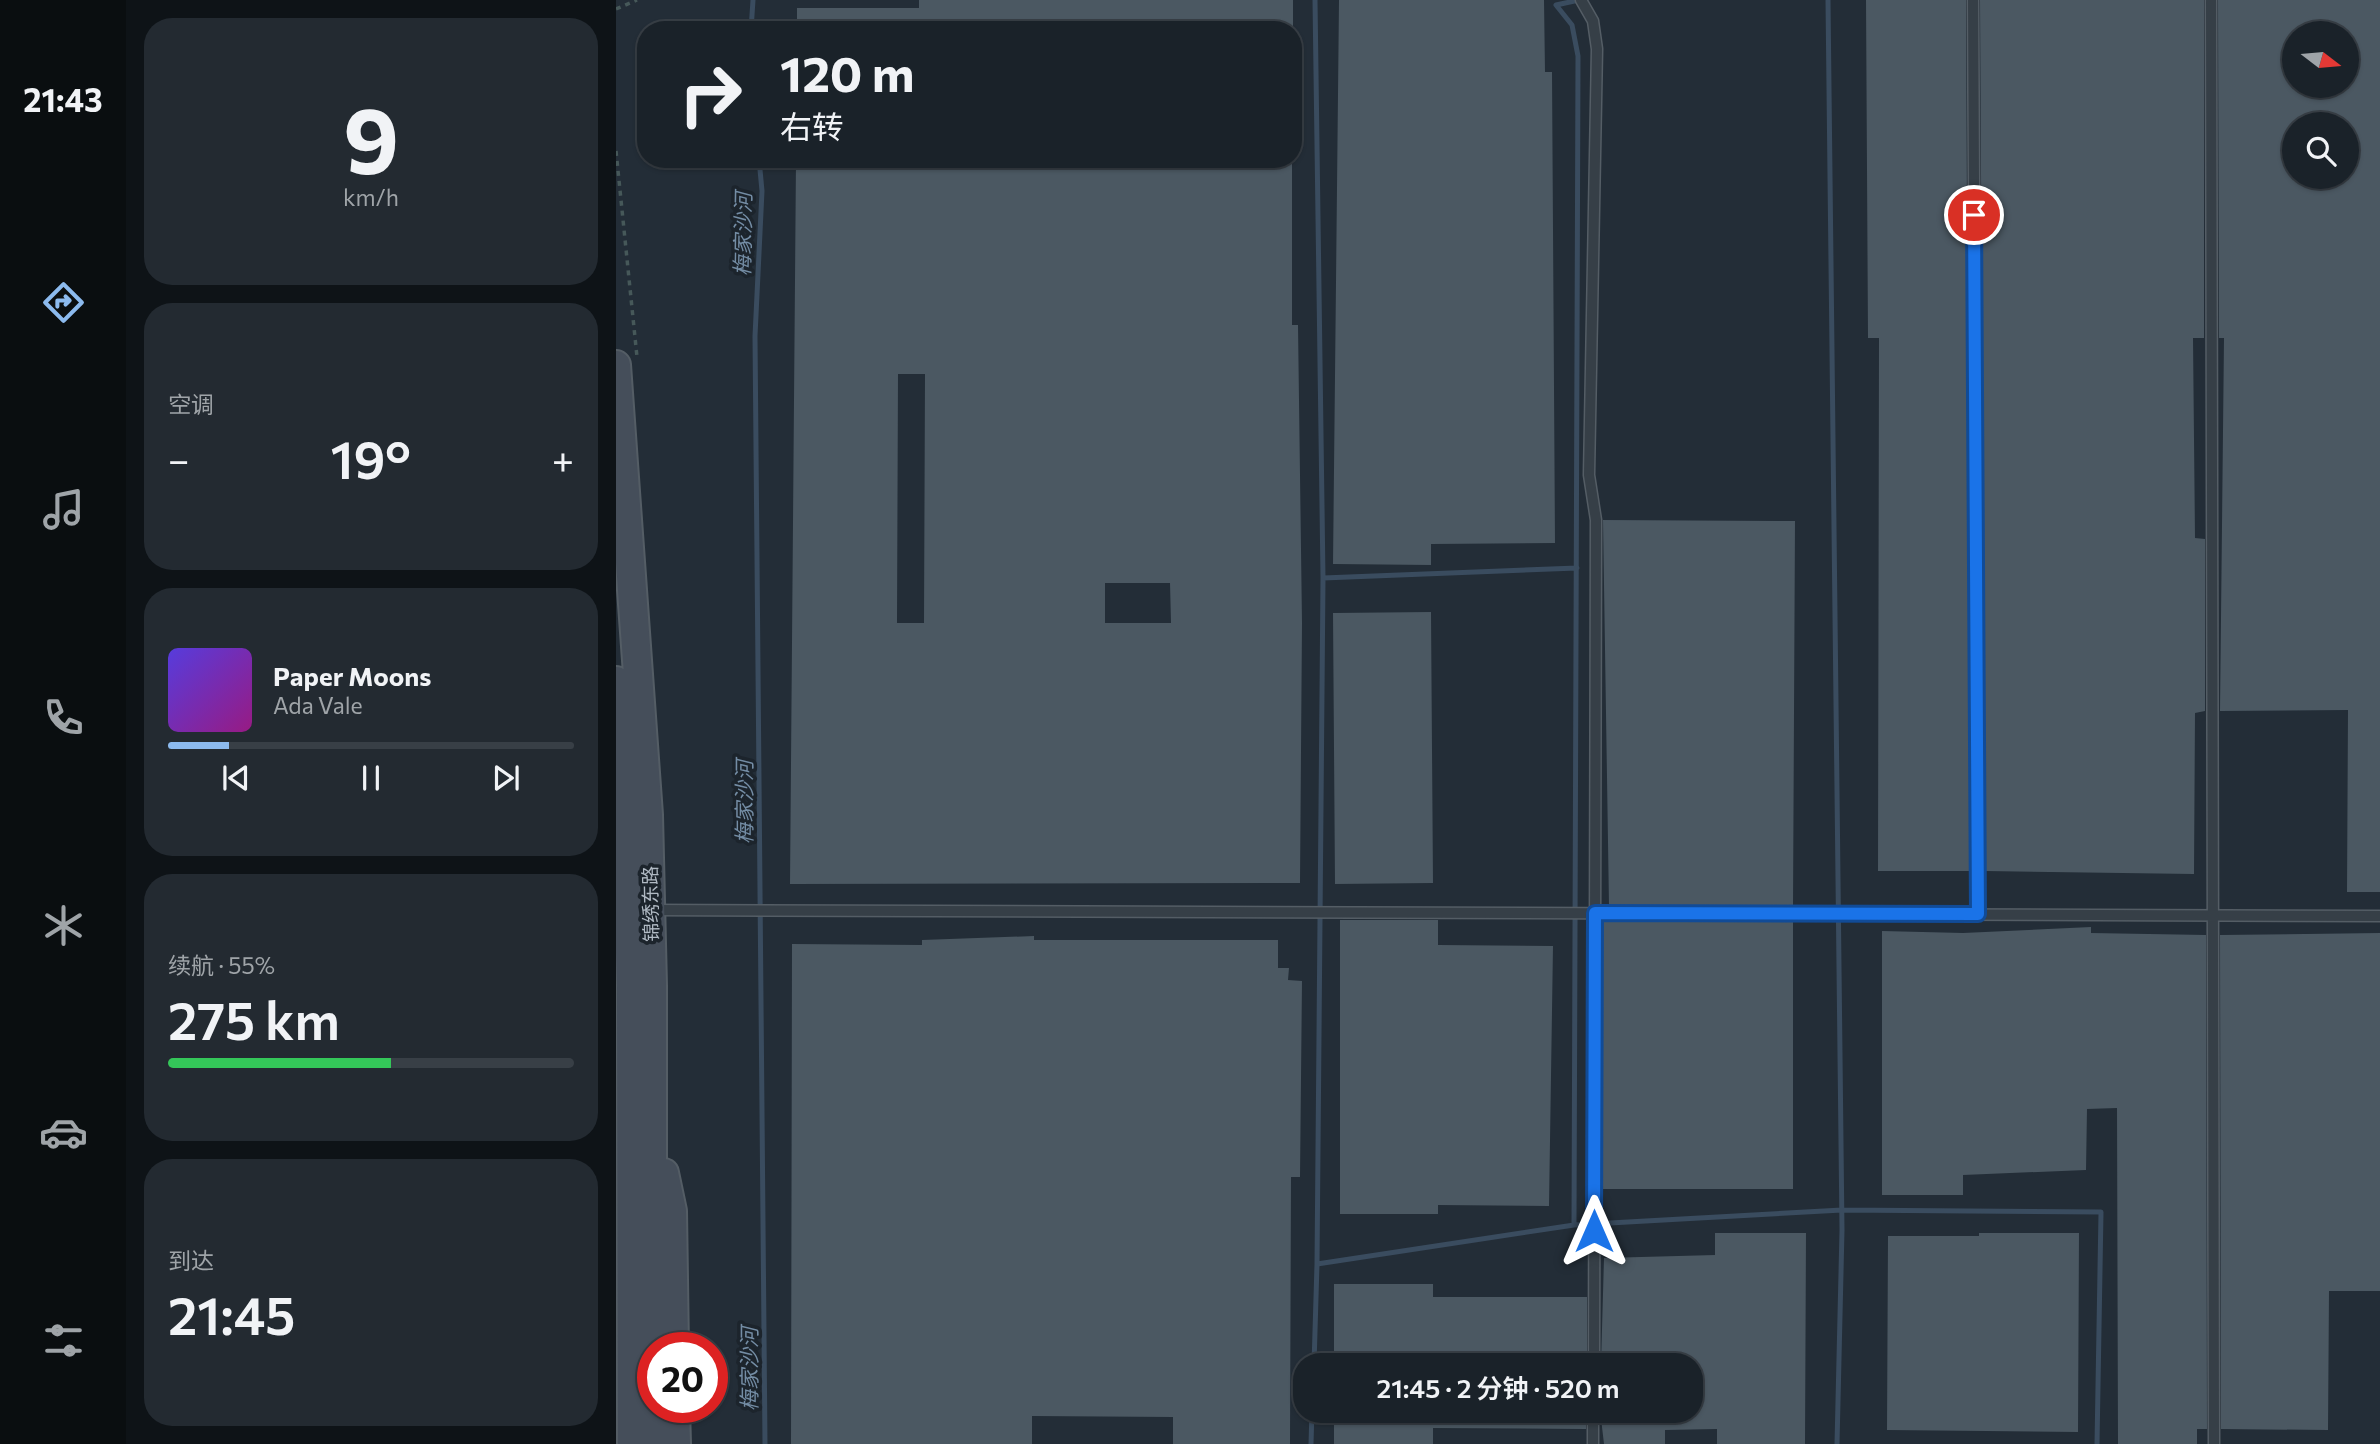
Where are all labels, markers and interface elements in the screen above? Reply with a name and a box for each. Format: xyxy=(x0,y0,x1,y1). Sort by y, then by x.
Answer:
north arrow xyxy=(2282,21,2359,98)
map controls xyxy=(2282,21,2359,189)
text: 120 m xyxy=(780,42,914,102)
icon: right xyxy=(665,49,756,140)
text: 21:43 xyxy=(23,79,103,119)
text: 9 xyxy=(343,81,399,193)
text: 右转 xyxy=(780,106,844,146)
button: search xyxy=(2282,112,2359,189)
text: km/h xyxy=(343,183,399,211)
pin xyxy=(1944,185,2004,245)
water label: 梅家沙河 xyxy=(729,188,755,276)
icon: arrive xyxy=(1955,196,1993,234)
icon: directions xyxy=(39,278,88,327)
text: 空调 xyxy=(168,390,214,418)
text: 19° xyxy=(330,426,411,490)
text: − xyxy=(168,435,190,482)
text: + xyxy=(552,435,574,482)
icon: music xyxy=(39,485,88,534)
text: Paper Moons xyxy=(273,660,431,691)
text: Ada Vale xyxy=(273,691,363,719)
icon: phone xyxy=(39,693,88,742)
water label: 梅家沙河 xyxy=(731,756,756,844)
icon: previous xyxy=(217,759,255,797)
icon: pause xyxy=(352,759,390,797)
icon: next xyxy=(487,759,525,797)
street label: 锦绣东路 xyxy=(638,866,662,942)
icon: climate xyxy=(39,901,88,950)
text: 续航 · 55% xyxy=(168,951,275,979)
text: 275 km xyxy=(168,987,340,1051)
icon: car xyxy=(39,1108,88,1157)
position arrow xyxy=(1557,1194,1631,1268)
text: 到达 xyxy=(168,1246,214,1274)
text: 21:45 xyxy=(168,1282,296,1346)
icon: filters xyxy=(39,1316,88,1365)
water label: 梅家沙河 xyxy=(736,1323,761,1411)
speed limit sign: 20 xyxy=(637,1332,728,1423)
text: 21:45 · 2 分钟 · 520 m xyxy=(1377,1372,1619,1403)

